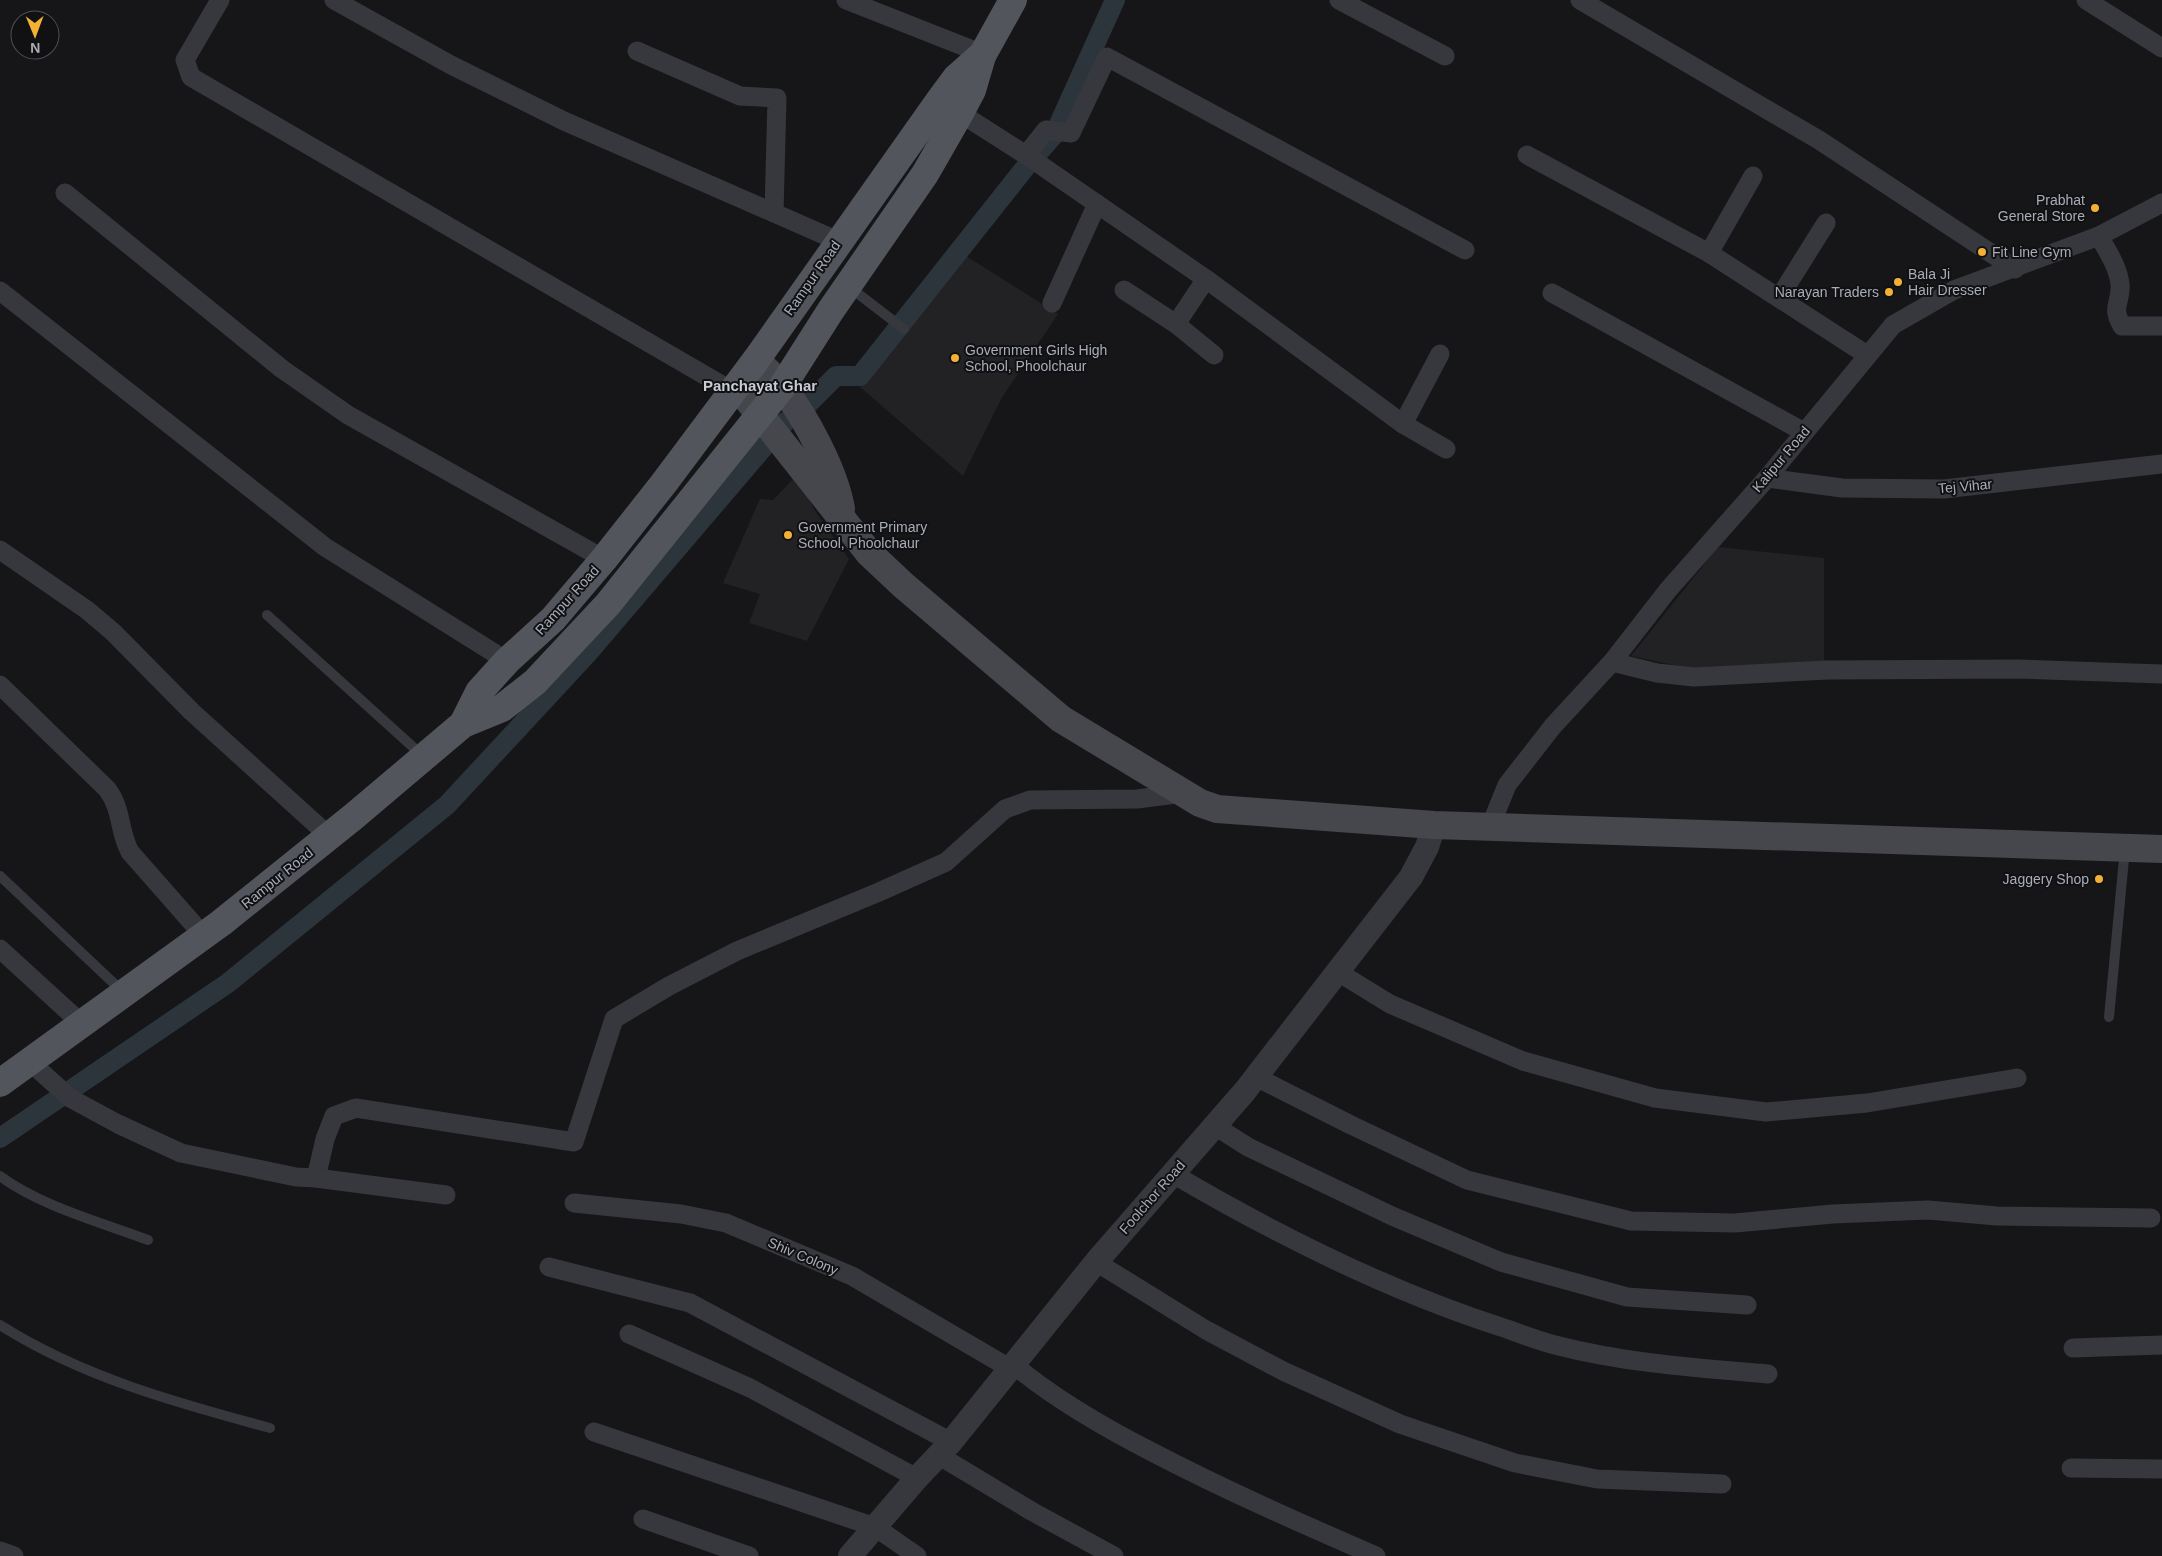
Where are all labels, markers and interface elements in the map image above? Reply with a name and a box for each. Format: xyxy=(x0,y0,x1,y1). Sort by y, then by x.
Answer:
north arrow xyxy=(10,10,60,60)
text: N xyxy=(30,40,40,56)
place label: Prabhat General Store xyxy=(1998,192,2085,224)
marker: Prabhat General Store xyxy=(2089,202,2101,214)
street label: Rampur Road xyxy=(780,238,844,318)
place label: Fit Line Gym xyxy=(1992,244,2071,260)
marker: Fit Line Gym xyxy=(1976,246,1988,258)
place label: Bala Ji Hair Dresser xyxy=(1908,266,1987,298)
marker: Bala Ji Hair Dresser xyxy=(1892,276,1904,288)
place label: Narayan Traders xyxy=(1775,284,1879,300)
marker: Narayan Traders xyxy=(1883,286,1895,298)
place label: Government Girls High School, Phoolchaur xyxy=(965,342,1107,374)
marker: Government Girls High School, Phoolchaur xyxy=(949,352,961,364)
district label: Panchayat Ghar xyxy=(703,377,817,394)
street label: Kalipur Road xyxy=(1749,423,1813,495)
street label: Tej Vihar xyxy=(1937,476,1993,496)
place label: Government Primary School, Phoolchaur xyxy=(798,519,927,551)
marker: Government Primary School, Phoolchaur xyxy=(782,529,794,541)
street label: Rampur Road xyxy=(532,562,602,638)
street label: Rampur Road xyxy=(238,844,316,912)
place label: Jaggery Shop xyxy=(2003,871,2089,887)
marker: Jaggery Shop xyxy=(2093,873,2105,885)
street label: Foolchor Road xyxy=(1116,1157,1188,1237)
street label: Shiv Colony xyxy=(765,1234,841,1278)

